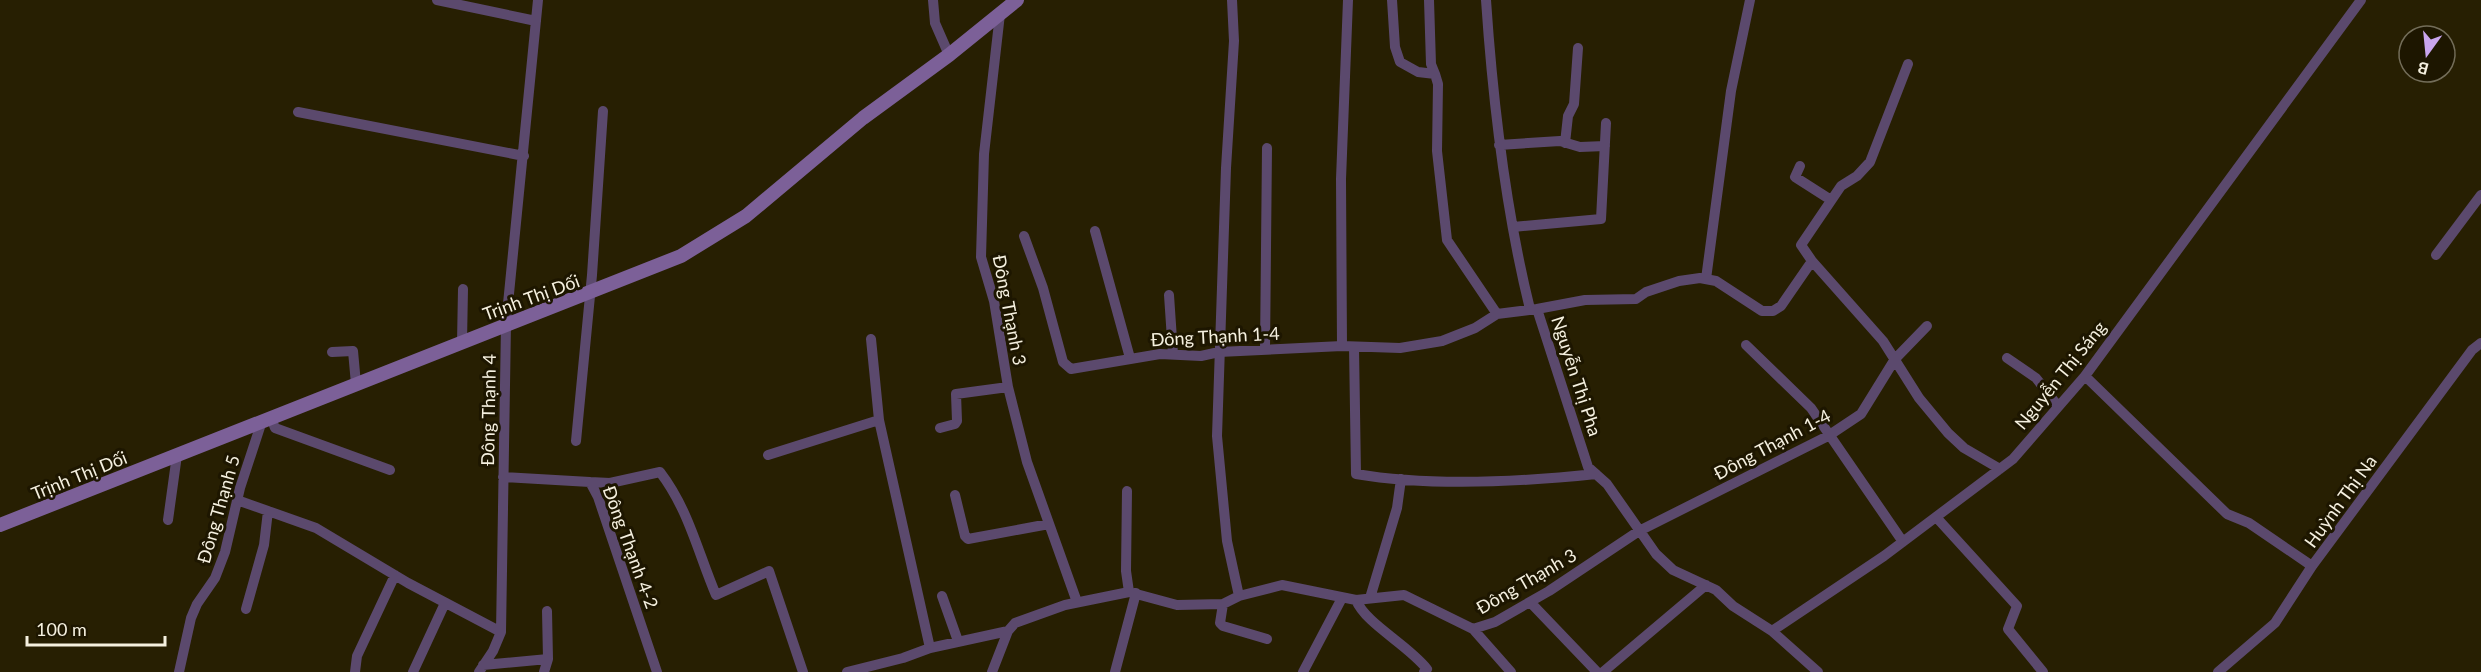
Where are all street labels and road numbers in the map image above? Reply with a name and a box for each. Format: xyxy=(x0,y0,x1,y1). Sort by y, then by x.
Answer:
street label: Đông Thạnh 3 xyxy=(989,253,1031,367)
street label: Trịnh Thị Dối xyxy=(480,269,582,325)
street label: Nguyễn Thị Pha xyxy=(1547,313,1607,439)
street label: Nguyễn Thị Sáng xyxy=(2010,316,2110,434)
street label: Đông Thạnh 1-4 xyxy=(1150,322,1280,350)
street label: Đông Thạnh 4 xyxy=(476,354,500,466)
street label: Đông Thạnh 1-4 xyxy=(1710,404,1834,484)
street label: Trịnh Thị Dối xyxy=(28,446,130,504)
street label: Huỳnh Thị Na xyxy=(2299,450,2381,552)
street label: Đông Thạnh 5 xyxy=(192,452,244,566)
street label: Đông Thạnh 4-2 xyxy=(599,483,663,611)
street label: Đông Thạnh 3 xyxy=(1472,543,1580,619)

